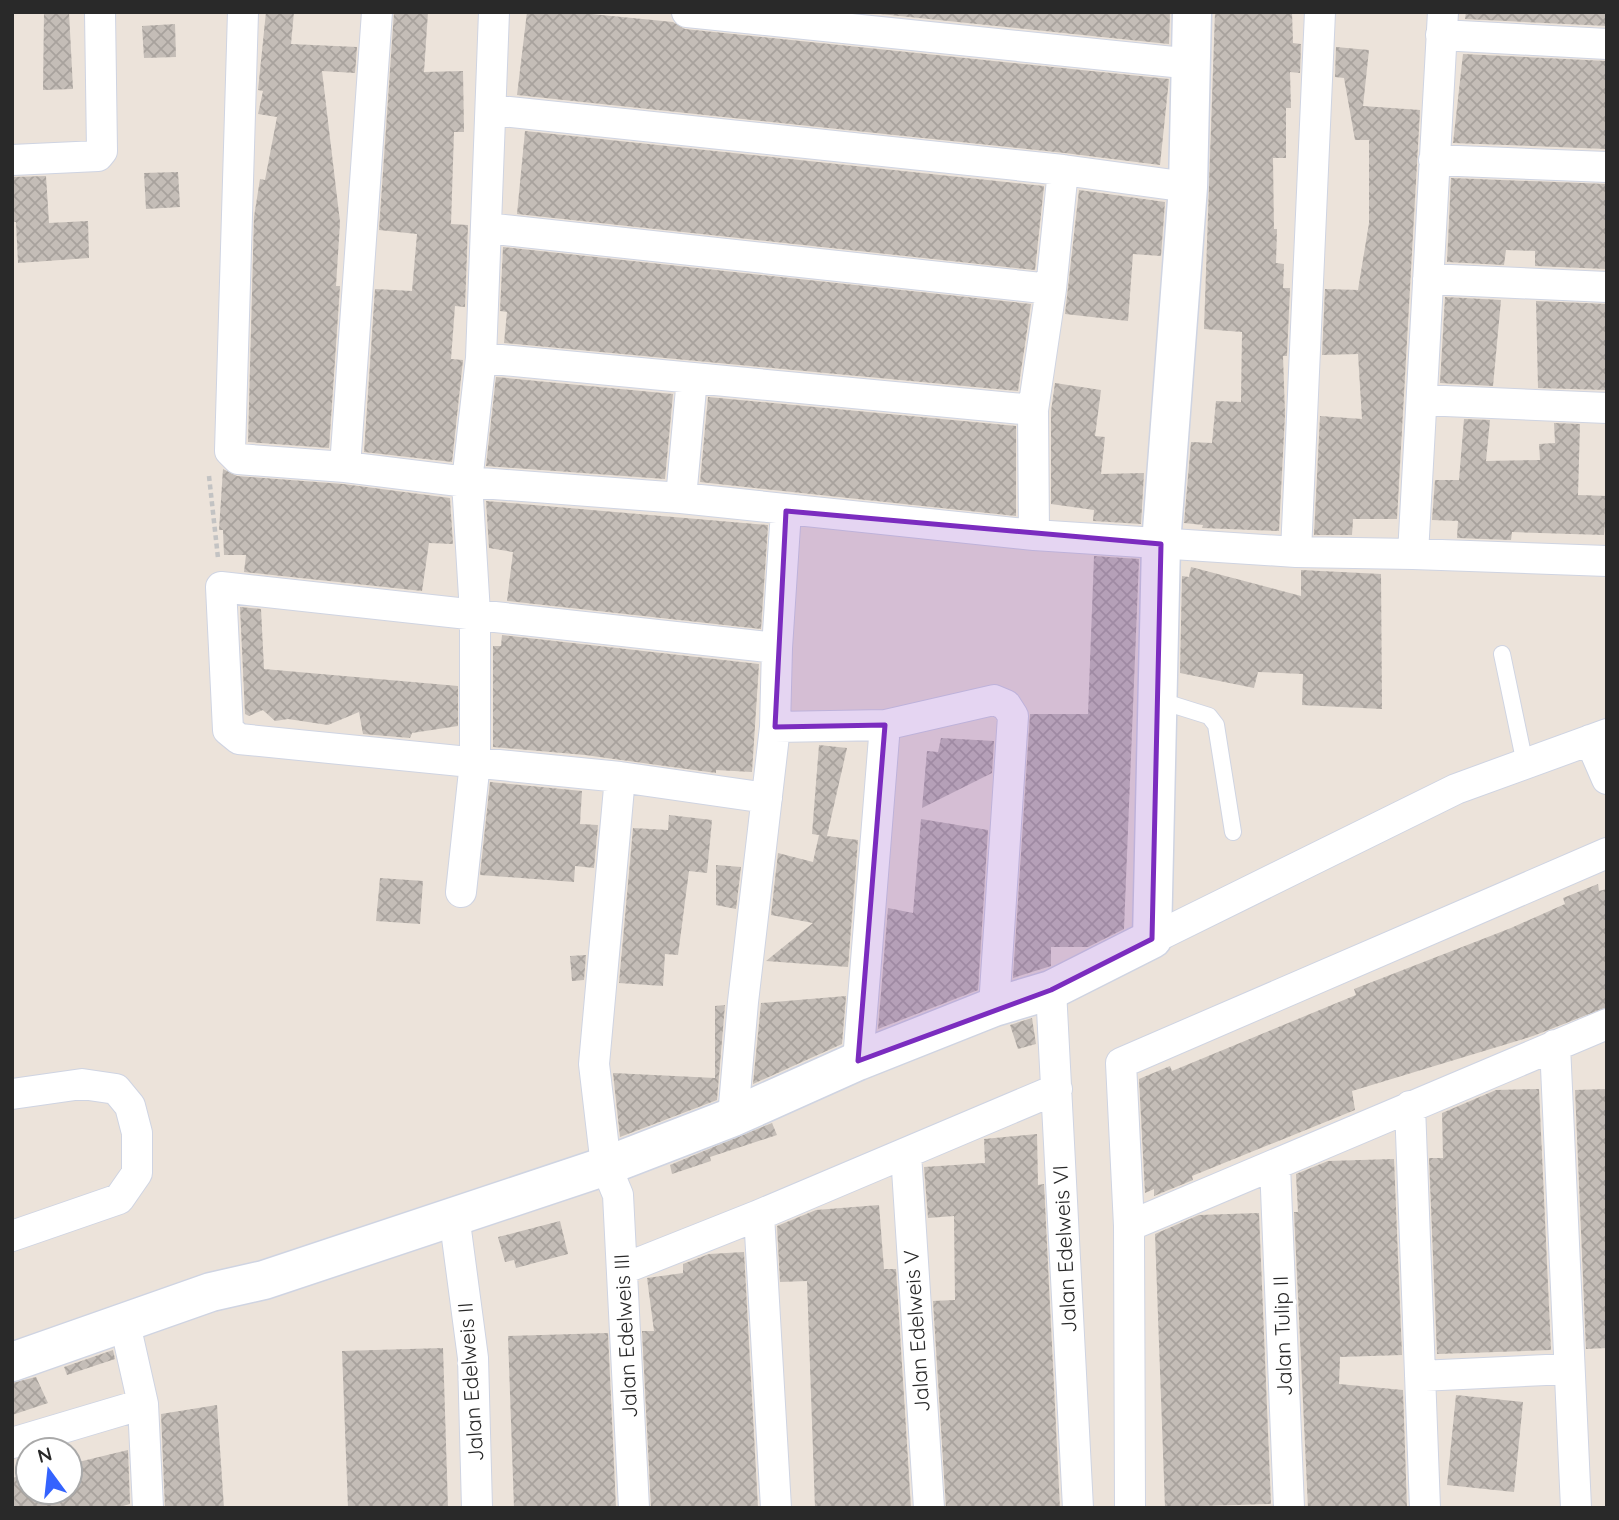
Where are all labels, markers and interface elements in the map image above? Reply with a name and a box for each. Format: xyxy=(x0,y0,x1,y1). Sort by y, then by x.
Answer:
street label: Jalan Edelweis VI xyxy=(1047,1164,1081,1334)
street label: Jalan Edelweis V xyxy=(897,1249,935,1413)
street label: Jalan Edelweis III xyxy=(608,1253,642,1419)
street label: Jalan Tulip II xyxy=(1267,1275,1297,1397)
street label: Jalan Edelweis II xyxy=(451,1302,489,1462)
north arrow xyxy=(14,1436,84,1506)
text: N xyxy=(35,1441,54,1468)

